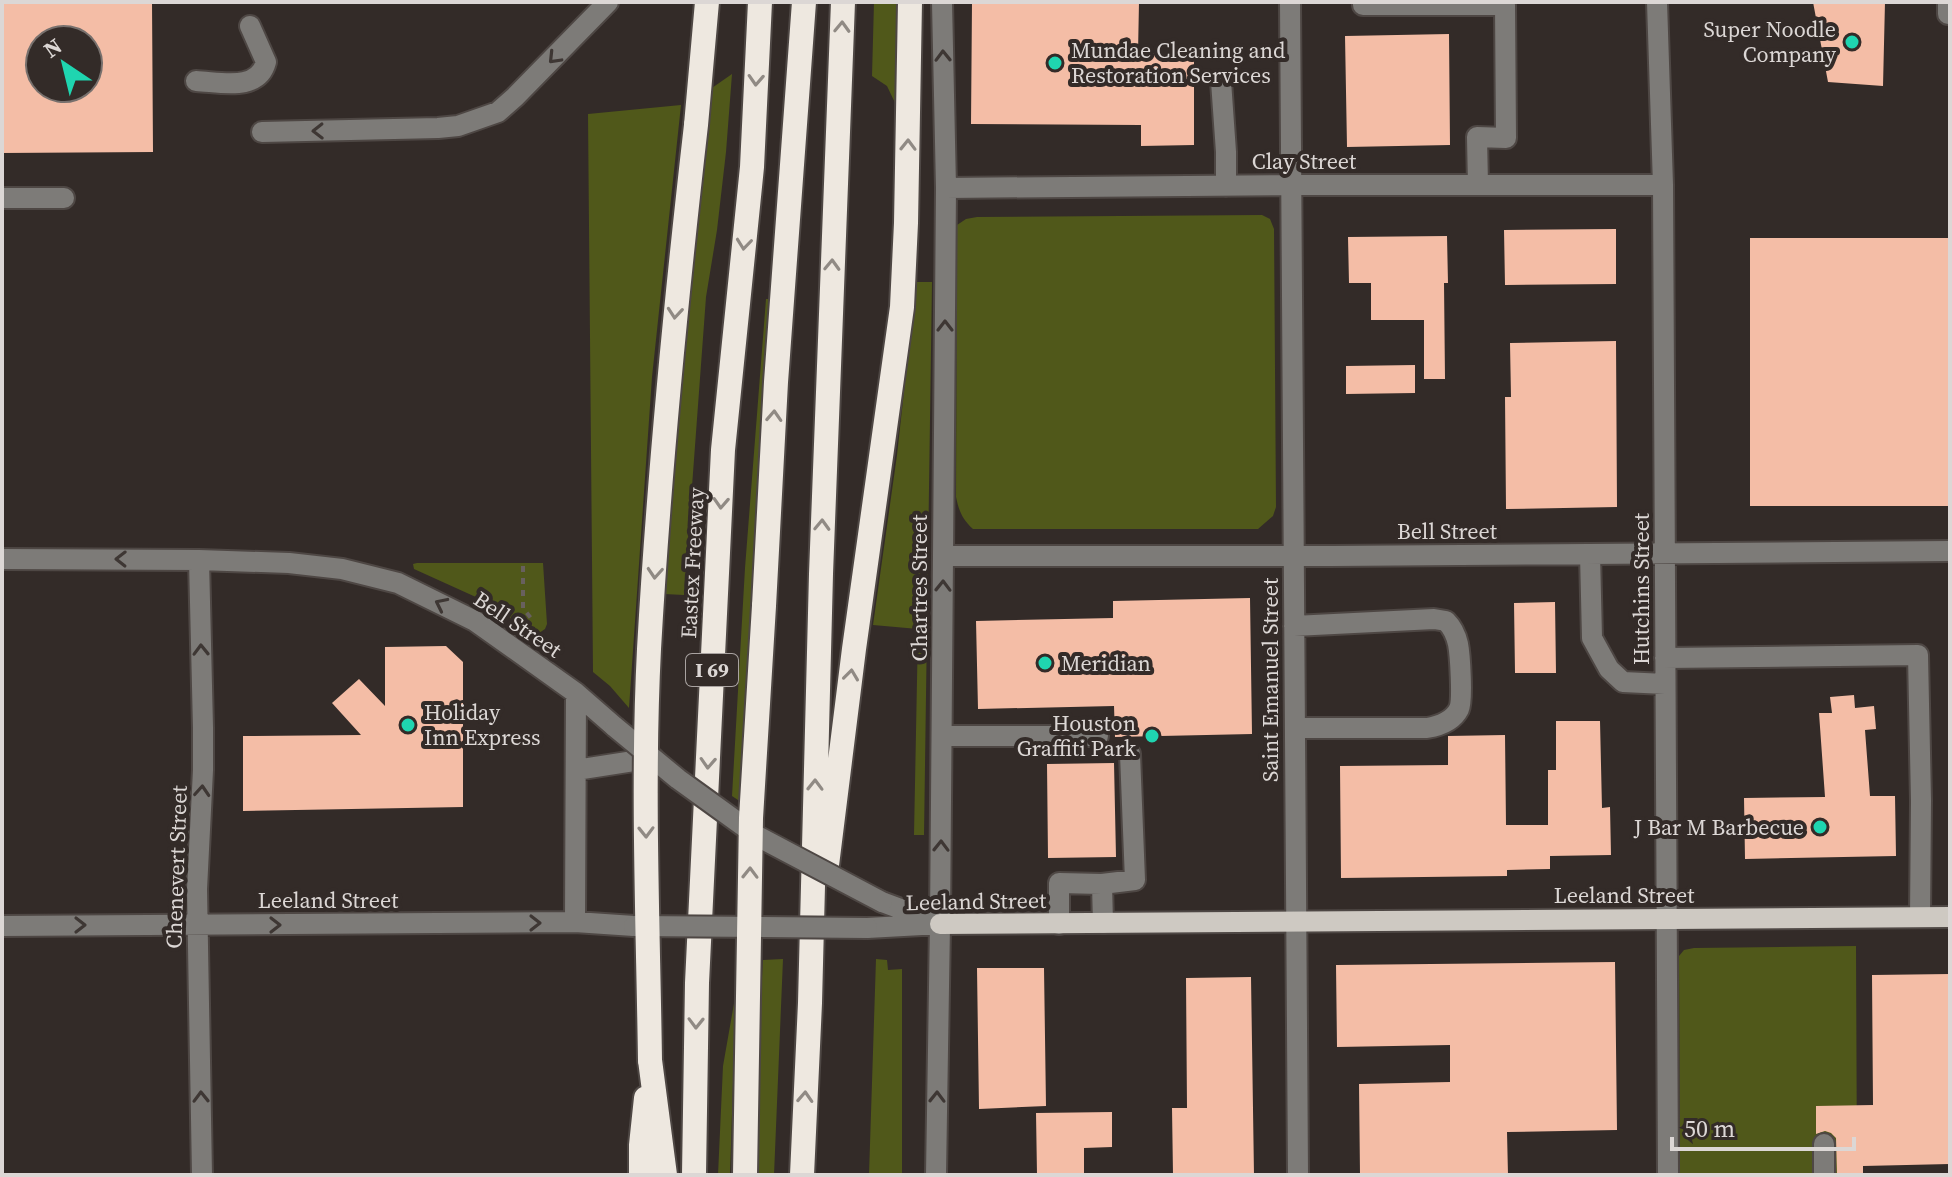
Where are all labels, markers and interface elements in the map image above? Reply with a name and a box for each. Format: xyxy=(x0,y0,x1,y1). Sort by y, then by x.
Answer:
place label: Super Noodle Company xyxy=(1704,14,1837,69)
one-way arrow xyxy=(833,20,850,33)
north arrow xyxy=(24,24,104,104)
text: N xyxy=(37,31,68,65)
marker: Super Noodle Company xyxy=(1843,33,1861,51)
place label: Mundae Cleaning and Restoration Services xyxy=(1071,35,1286,90)
one-way arrow xyxy=(548,49,563,63)
one-way arrow xyxy=(935,49,952,62)
marker: Mundae Cleaning and Restoration Services xyxy=(1046,54,1064,72)
one-way arrow xyxy=(748,74,765,87)
one-way arrow xyxy=(311,122,324,139)
one-way arrow xyxy=(899,138,917,151)
street label: Clay Street xyxy=(1252,146,1357,176)
one-way arrow xyxy=(735,238,752,251)
one-way arrow xyxy=(824,258,841,271)
one-way arrow xyxy=(667,307,684,320)
one-way arrow xyxy=(936,319,954,332)
one-way arrow xyxy=(766,410,783,422)
street label: Eastex Freeway xyxy=(673,486,711,639)
one-way arrow xyxy=(712,497,729,510)
street label: Hutchins Street xyxy=(1626,512,1656,665)
street label: Chartres Street xyxy=(904,514,934,661)
street label: Bell Street xyxy=(1397,516,1498,546)
one-way arrow xyxy=(814,518,831,531)
one-way arrow xyxy=(114,551,127,568)
one-way arrow xyxy=(647,567,664,580)
street label: Saint Emanuel Street xyxy=(1255,577,1285,782)
one-way arrow xyxy=(934,579,952,592)
street label: Bell Street xyxy=(468,584,569,665)
one-way arrow xyxy=(435,598,449,614)
one-way arrow xyxy=(193,643,210,656)
place label: Meridian xyxy=(1061,648,1151,678)
road number: I 69 xyxy=(686,654,738,686)
marker: Meridian xyxy=(1036,654,1054,672)
one-way arrow xyxy=(842,668,859,682)
place label: Holiday Inn Express xyxy=(424,697,541,752)
place label: Houston Graffiti Park xyxy=(1017,708,1137,763)
marker: Holiday Inn Express xyxy=(399,716,417,734)
marker: Houston Graffiti Park xyxy=(1143,727,1161,745)
one-way arrow xyxy=(699,757,716,770)
one-way arrow xyxy=(807,778,824,791)
street label: Chenevert Street xyxy=(158,784,194,949)
one-way arrow xyxy=(193,784,210,797)
place label: J Bar M Barbecue xyxy=(1633,812,1804,842)
marker: J Bar M Barbecue xyxy=(1811,818,1829,836)
one-way arrow xyxy=(637,826,655,839)
one-way arrow xyxy=(932,839,950,852)
one-way arrow xyxy=(741,866,759,879)
street label: Leeland Street xyxy=(1554,880,1695,910)
street label: Leeland Street xyxy=(258,885,399,915)
street label: Leeland Street xyxy=(905,885,1047,917)
one-way arrow xyxy=(529,914,542,932)
one-way arrow xyxy=(269,916,282,933)
one-way arrow xyxy=(74,917,87,934)
one-way arrow xyxy=(687,1017,705,1030)
one-way arrow xyxy=(193,1090,210,1103)
one-way arrow xyxy=(797,1090,814,1103)
one-way arrow xyxy=(928,1090,946,1103)
scale bar xyxy=(1672,1101,1854,1151)
text: 50 m xyxy=(1684,1112,1735,1145)

